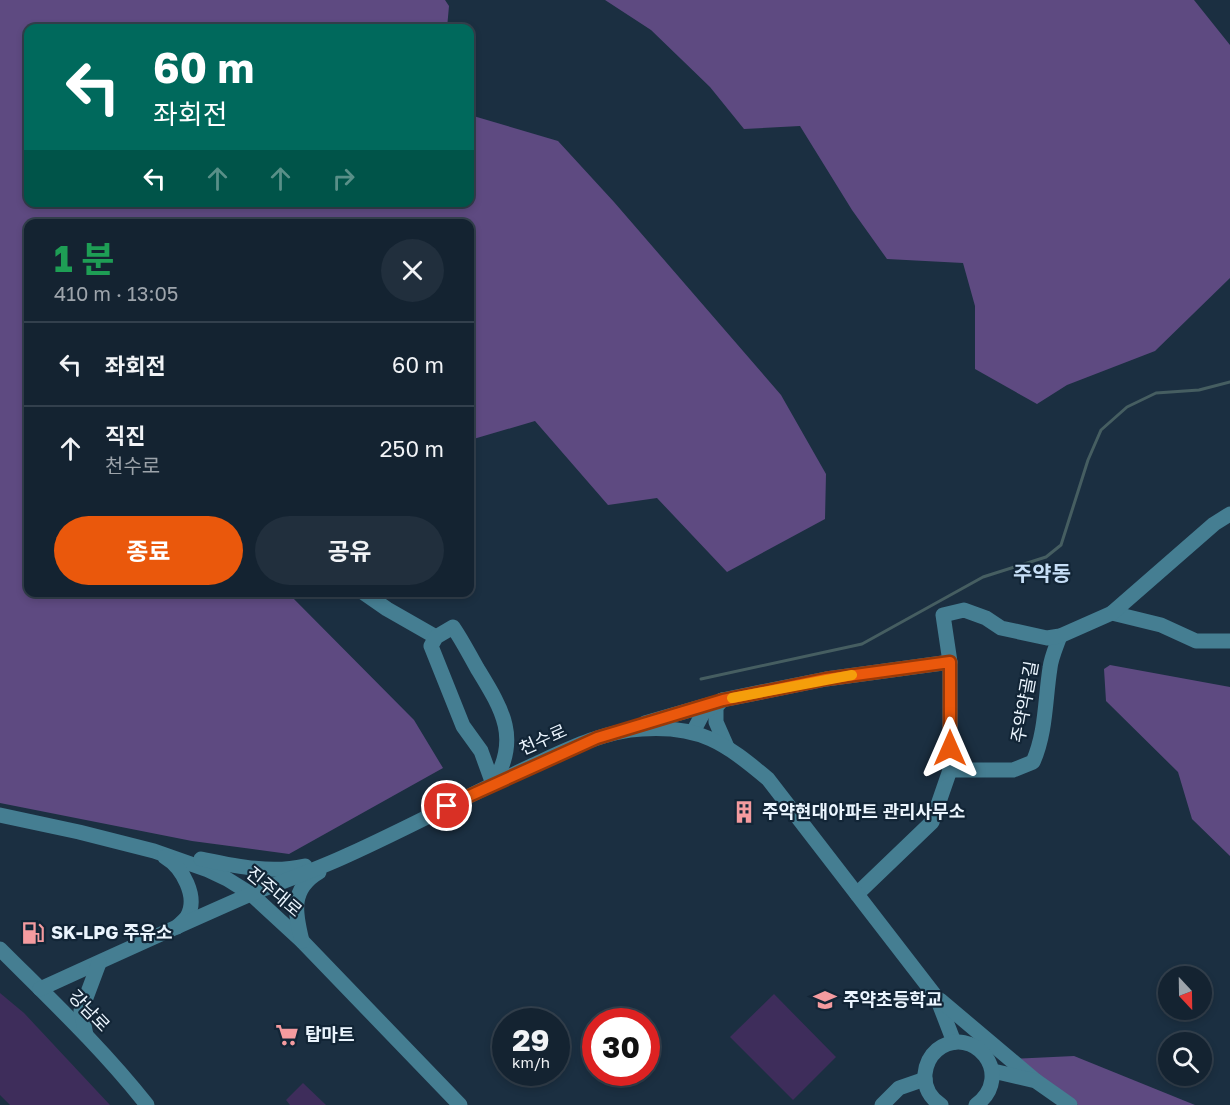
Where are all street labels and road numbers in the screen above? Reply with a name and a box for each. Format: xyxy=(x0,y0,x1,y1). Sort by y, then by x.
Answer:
street label: 주약약골길 xyxy=(1006,659,1042,745)
street label: 천수로 xyxy=(515,719,570,759)
street label: 진주대로 xyxy=(242,862,307,921)
street label: 강남로 xyxy=(65,985,115,1036)

